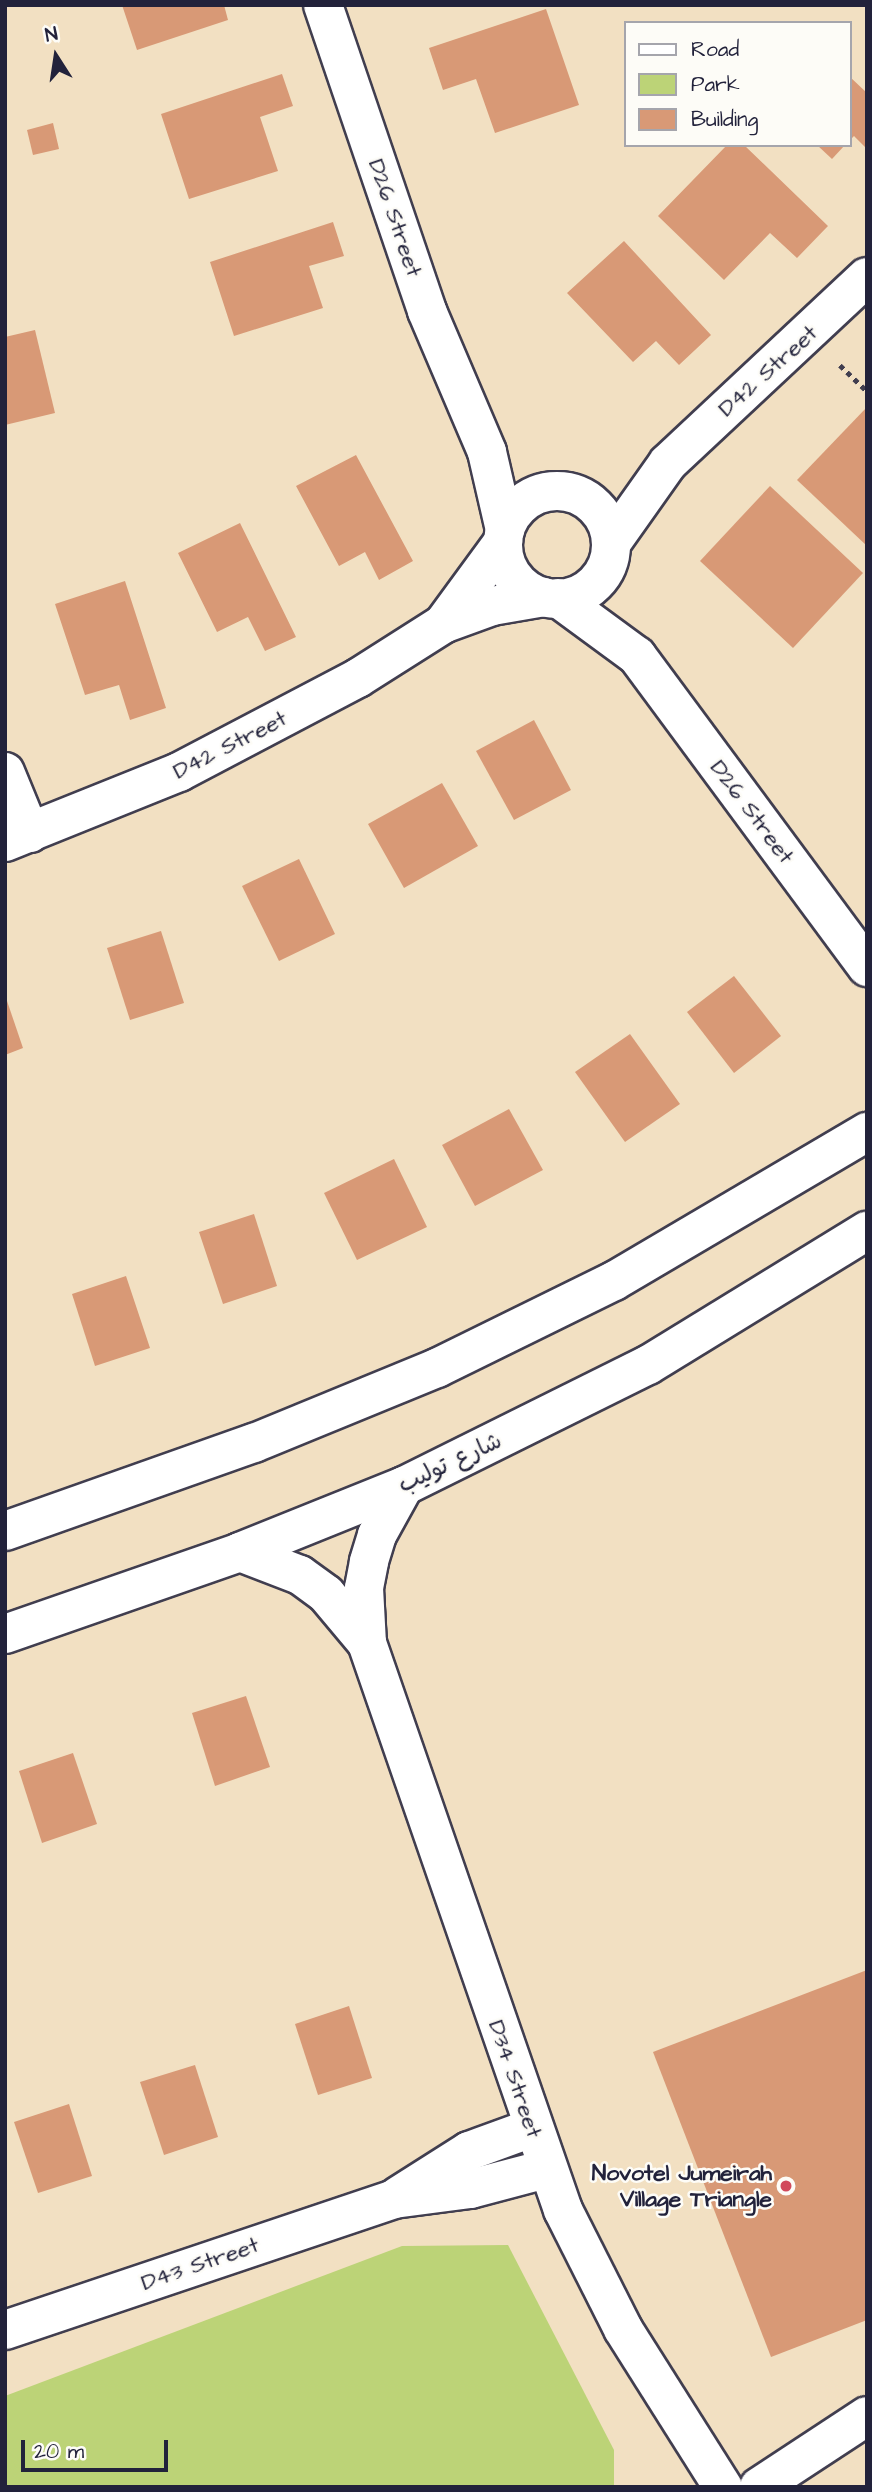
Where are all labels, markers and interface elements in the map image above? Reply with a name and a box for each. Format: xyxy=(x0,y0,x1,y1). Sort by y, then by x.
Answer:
north arrow xyxy=(21,21,91,91)
text: N xyxy=(43,21,60,49)
legend xyxy=(624,21,851,147)
text: Road xyxy=(691,35,739,64)
text: Park xyxy=(691,70,740,99)
text: Building xyxy=(691,105,758,134)
street label: D26 Street xyxy=(362,156,428,280)
street label: D42 Street xyxy=(713,319,823,423)
street label: D42 Street xyxy=(169,705,291,785)
street label: D26 Street xyxy=(704,755,800,869)
street label: شارع توليب xyxy=(394,1427,506,1499)
street label: D34 Street xyxy=(482,2017,548,2141)
place label: Novotel Jumeirah Village Triangle xyxy=(592,2159,772,2213)
marker: Novotel Jumeirah Village Triangle xyxy=(778,2178,794,2194)
street label: D43 Street xyxy=(138,2231,262,2297)
scale bar xyxy=(24,2426,172,2470)
text: 20 m xyxy=(34,2437,84,2466)

